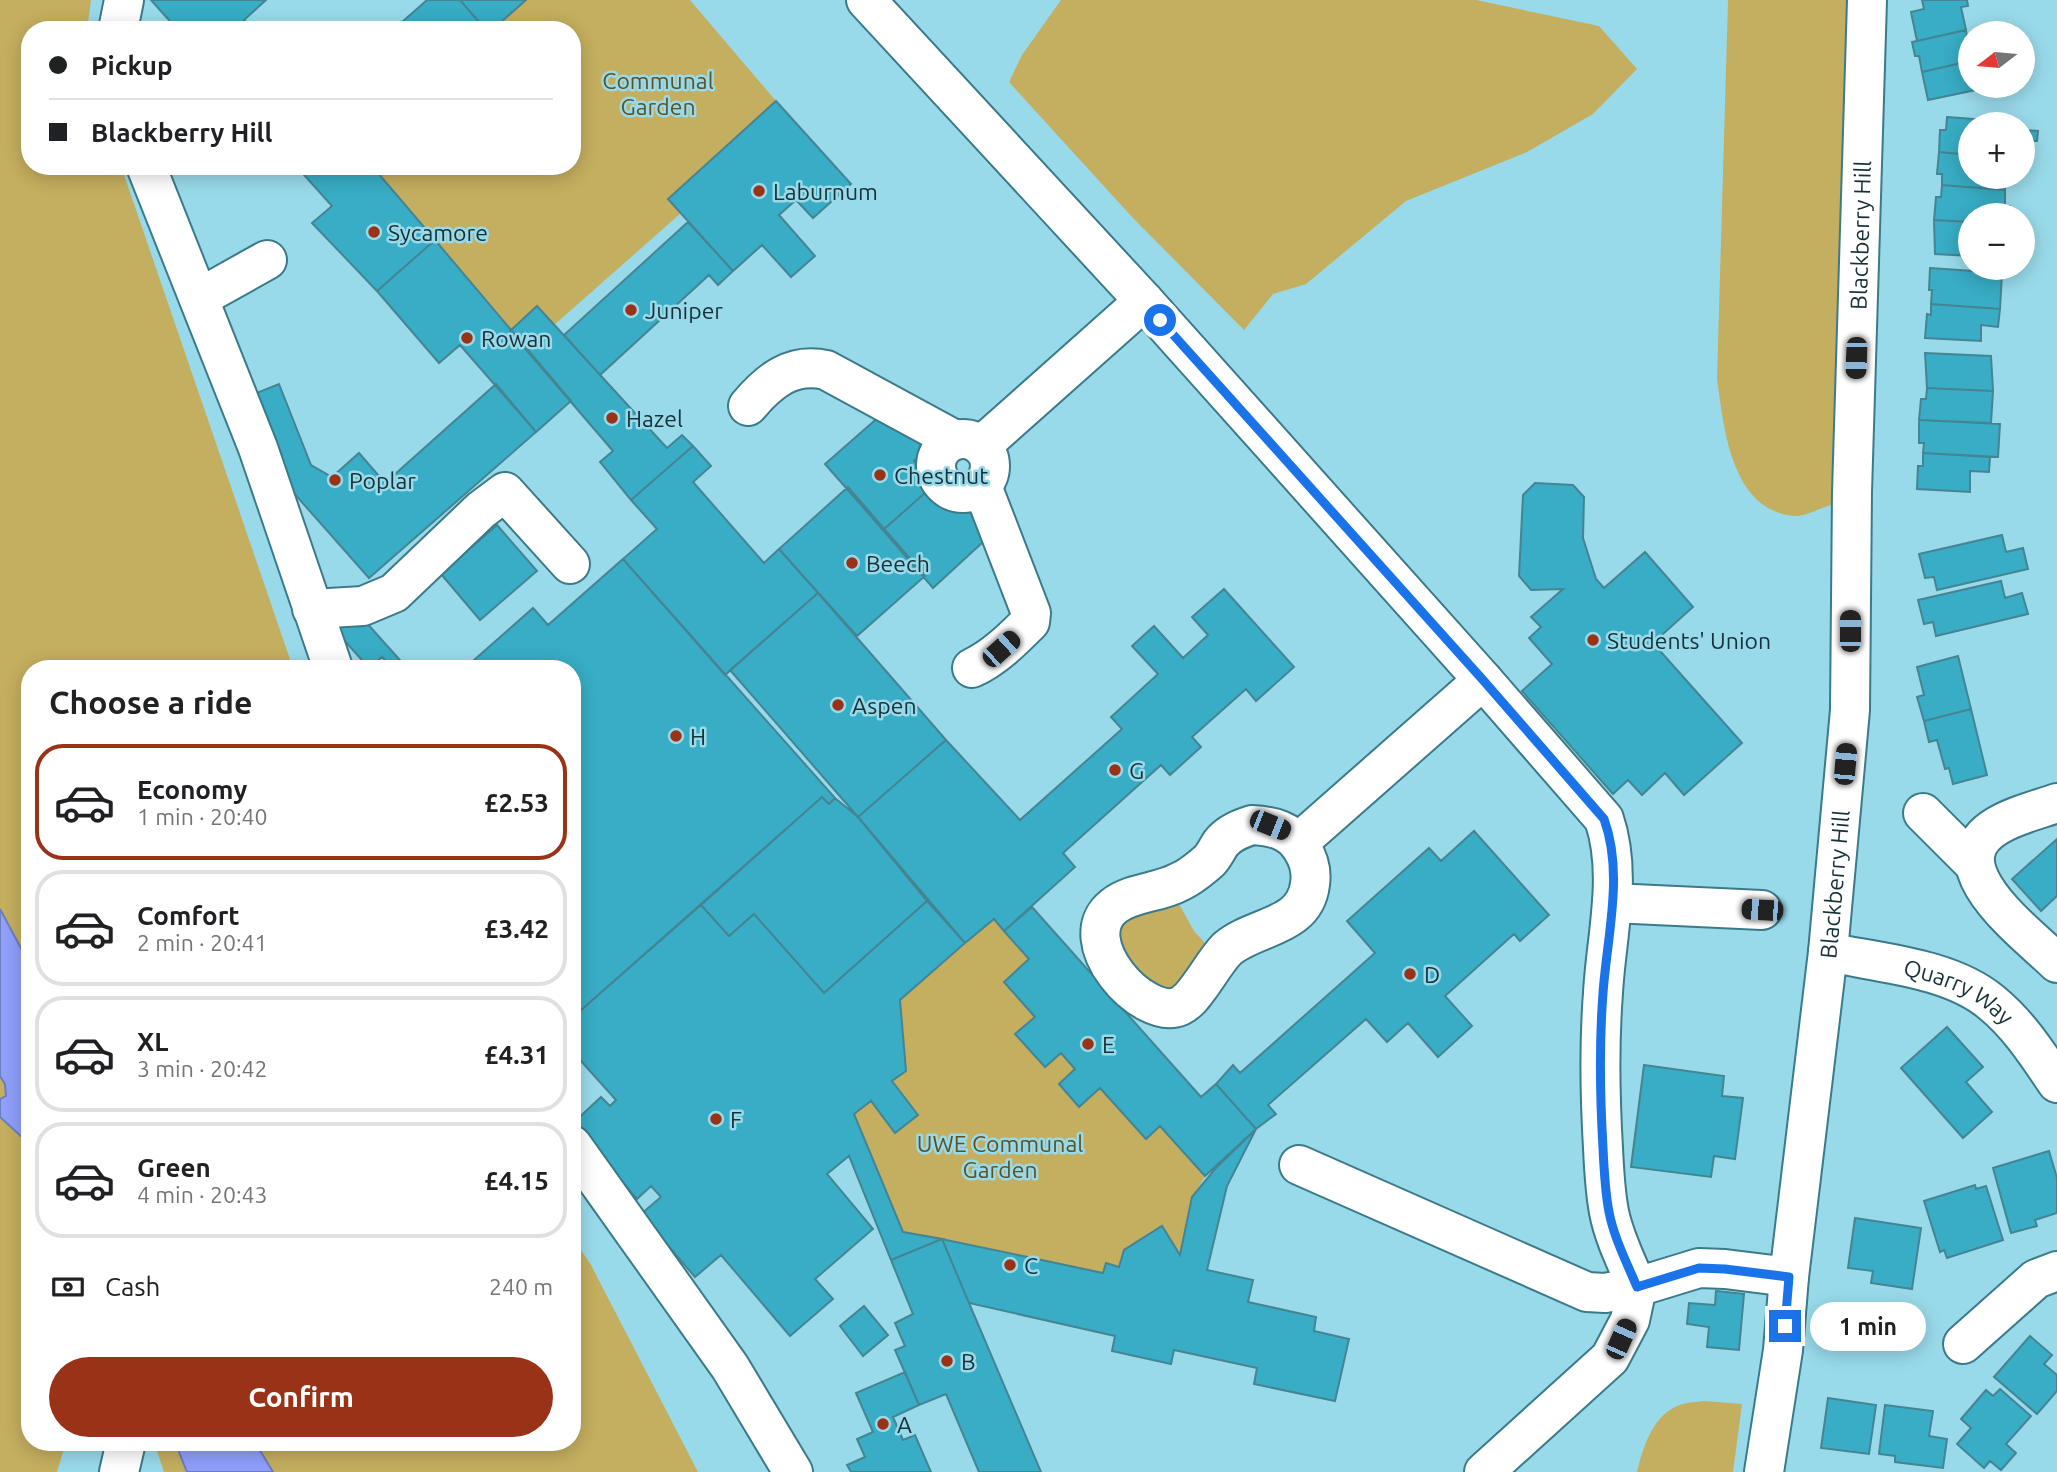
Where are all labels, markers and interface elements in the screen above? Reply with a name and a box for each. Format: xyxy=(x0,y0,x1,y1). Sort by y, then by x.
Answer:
north arrow xyxy=(1958,21,2035,98)
map controls xyxy=(1958,21,2035,280)
text: Pickup xyxy=(91,51,173,80)
park label: Communal Garden xyxy=(602,68,714,119)
button: + xyxy=(1958,112,2035,189)
text: Blackberry Hill xyxy=(91,118,272,147)
street label: Blackberry Hill xyxy=(1845,160,1875,310)
place label: Laburnum xyxy=(773,179,878,204)
marker: Laburnum xyxy=(751,183,767,199)
button: − xyxy=(1958,203,2035,280)
place label: Sycamore xyxy=(388,220,488,245)
marker: Sycamore xyxy=(366,224,382,240)
place label: Juniper xyxy=(645,298,723,323)
marker: Juniper xyxy=(623,302,639,318)
route start xyxy=(1144,304,1176,336)
place label: Rowan xyxy=(481,326,552,351)
marker: Rowan xyxy=(459,330,475,346)
car xyxy=(1845,337,1868,379)
place label: Hazel xyxy=(626,406,683,431)
marker: Hazel xyxy=(604,410,620,426)
place label: Chestnut xyxy=(894,463,988,488)
marker: Chestnut xyxy=(872,467,888,483)
place label: Poplar xyxy=(349,468,416,493)
marker: Poplar xyxy=(327,472,343,488)
place label: Beech xyxy=(866,551,930,576)
marker: Beech xyxy=(844,555,860,571)
car xyxy=(1840,610,1861,652)
car xyxy=(979,627,1024,671)
place label: Students' Union xyxy=(1607,628,1771,653)
marker: Students' Union xyxy=(1585,632,1601,648)
text: Choose a ride xyxy=(49,684,252,720)
place label: Aspen xyxy=(852,693,917,718)
marker: Aspen xyxy=(830,697,846,713)
place label: H xyxy=(690,724,706,749)
marker: H xyxy=(668,728,684,744)
car xyxy=(1833,742,1858,786)
place label: G xyxy=(1129,758,1144,783)
marker: G xyxy=(1107,762,1123,778)
icon: car xyxy=(53,771,116,834)
text: Economy xyxy=(137,775,247,804)
text: £2.53 xyxy=(484,788,549,817)
text: 1 min · 20:40 xyxy=(137,804,268,829)
car xyxy=(1247,807,1294,843)
street label: Blackberry Hill xyxy=(1815,809,1853,960)
icon: car xyxy=(53,897,116,960)
car xyxy=(1741,898,1784,922)
text: Comfort xyxy=(137,901,240,930)
text: £3.42 xyxy=(484,914,549,943)
text: 2 min · 20:41 xyxy=(137,930,268,955)
street label: Quarry Way xyxy=(1901,954,2019,1029)
place label: D xyxy=(1424,962,1440,987)
marker: D xyxy=(1402,966,1418,982)
icon: car xyxy=(53,1023,116,1086)
text: XL xyxy=(137,1027,168,1056)
place label: E xyxy=(1102,1032,1115,1057)
marker: E xyxy=(1080,1036,1096,1052)
text: £4.31 xyxy=(484,1040,549,1069)
text: 3 min · 20:42 xyxy=(137,1056,268,1081)
place label: F xyxy=(730,1107,742,1132)
marker: F xyxy=(708,1111,724,1127)
park label: UWE Communal Garden xyxy=(917,1131,1083,1182)
icon: car xyxy=(53,1149,116,1212)
text: Green xyxy=(137,1153,211,1182)
text: £4.15 xyxy=(484,1166,549,1195)
text: 4 min · 20:43 xyxy=(137,1182,268,1207)
place label: C xyxy=(1024,1253,1038,1278)
marker: C xyxy=(1002,1257,1018,1273)
icon: cash xyxy=(49,1268,87,1306)
text: Cash xyxy=(105,1272,160,1301)
text: 240 m xyxy=(489,1274,553,1299)
callout: 1 min xyxy=(1810,1302,1925,1350)
route end xyxy=(1769,1310,1801,1342)
text: 1 min xyxy=(1839,1314,1897,1339)
car xyxy=(1603,1316,1640,1362)
place label: B xyxy=(961,1349,976,1374)
marker: B xyxy=(939,1353,955,1369)
button: Confirm xyxy=(49,1357,553,1437)
place label: A xyxy=(897,1412,912,1437)
marker: A xyxy=(875,1416,891,1432)

